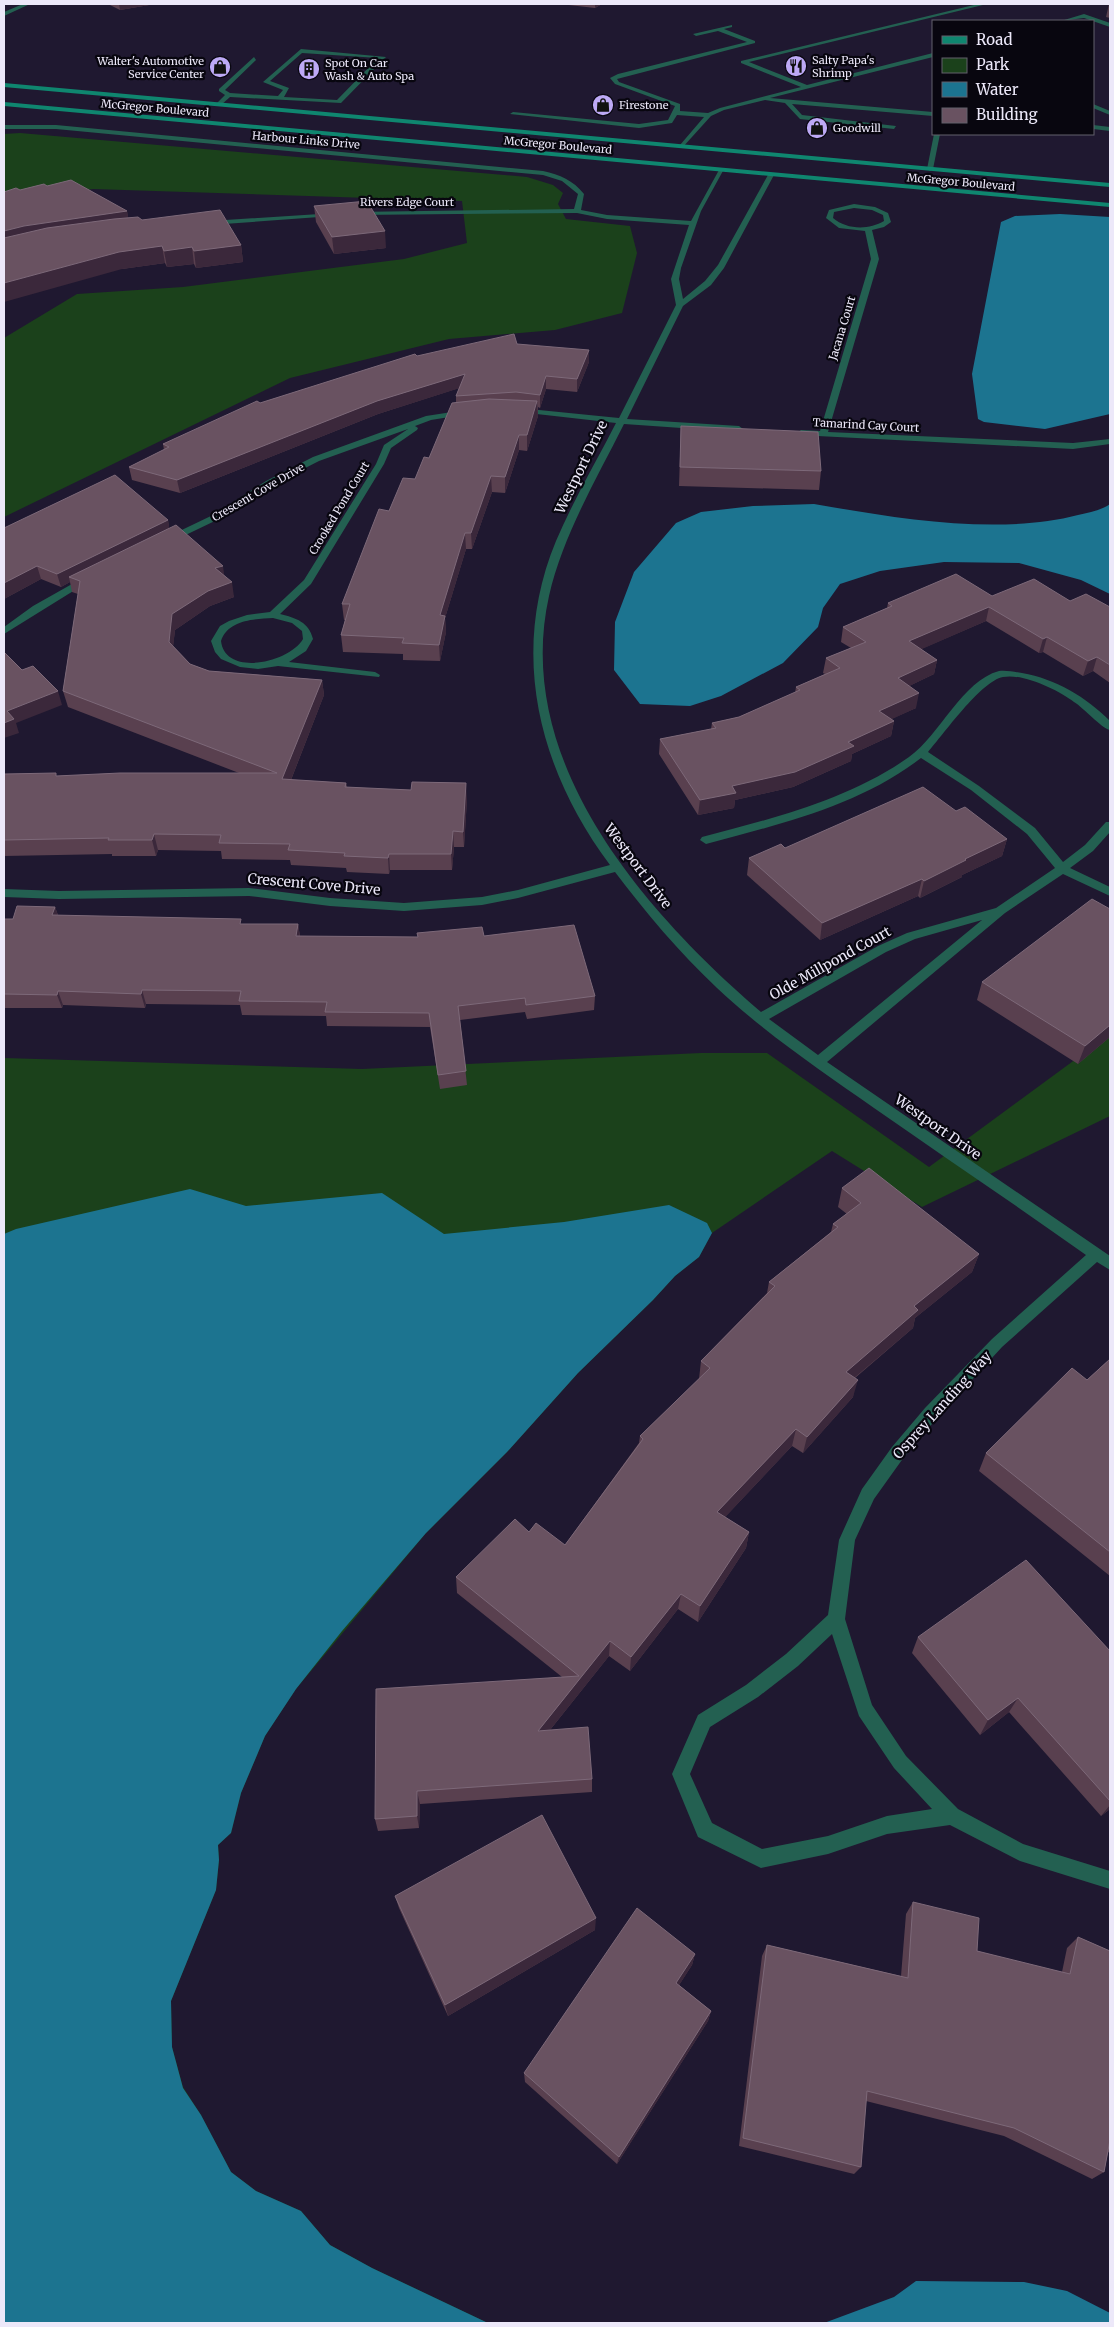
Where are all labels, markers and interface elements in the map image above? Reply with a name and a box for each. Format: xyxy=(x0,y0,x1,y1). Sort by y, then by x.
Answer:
legend xyxy=(932,20,1094,135)
text: Road xyxy=(976,30,1012,49)
place label: Salty Papa's Shrimp xyxy=(812,53,874,80)
place label: Walter's Automotive Service Center xyxy=(96,54,204,81)
restaurant icon: Salty Papa's Shrimp xyxy=(784,54,808,78)
shop icon: Walter's Automotive Service Center xyxy=(208,55,232,79)
text: Park xyxy=(976,55,1010,74)
place label: Spot On Car Wash & Auto Spa xyxy=(324,56,414,83)
building icon: Spot On Car Wash & Auto Spa xyxy=(297,57,321,81)
text: Water xyxy=(975,80,1019,99)
shop icon: Firestone xyxy=(591,93,615,117)
street label: McGregor Boulevard xyxy=(100,96,210,120)
place label: Firestone xyxy=(619,98,669,112)
text: Building xyxy=(976,105,1038,124)
shop icon: Goodwill xyxy=(805,116,829,140)
place label: Goodwill xyxy=(833,121,882,135)
street label: Harbour Links Drive xyxy=(252,128,361,152)
street label: McGregor Boulevard xyxy=(503,133,613,157)
street label: McGregor Boulevard xyxy=(906,170,1016,194)
street label: Rivers Edge Court xyxy=(360,195,455,209)
street label: Jacana Court xyxy=(825,294,859,363)
street label: Tamarind Cay Court xyxy=(812,415,920,435)
street label: Westport Drive xyxy=(550,417,611,518)
street label: Crooked Pond Court xyxy=(306,458,373,557)
street label: Crescent Cove Drive xyxy=(209,460,307,524)
street label: Westport Drive xyxy=(600,819,676,912)
street label: Crescent Cove Drive xyxy=(247,869,381,899)
street label: Olde Millpond Court xyxy=(766,922,894,1004)
street label: Westport Drive xyxy=(890,1090,985,1164)
street label: Osprey Landing Way xyxy=(889,1347,996,1463)

